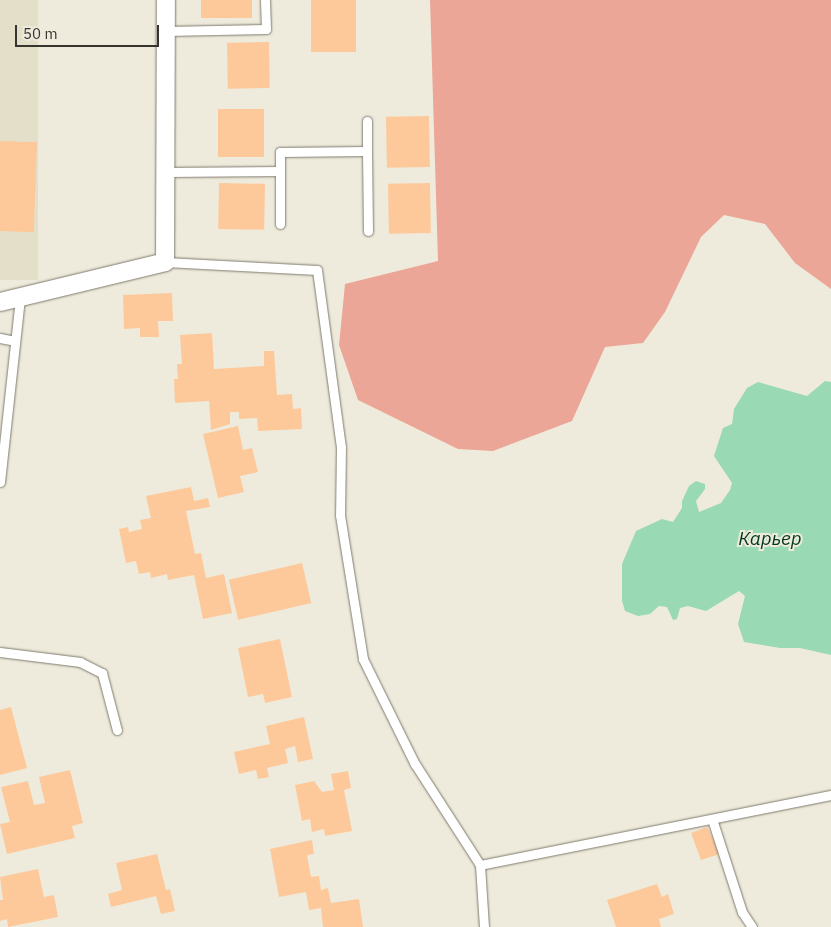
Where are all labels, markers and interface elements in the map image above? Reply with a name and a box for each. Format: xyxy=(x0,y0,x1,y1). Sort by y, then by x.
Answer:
scale bar xyxy=(18,15,161,47)
text: 50 m xyxy=(23,24,58,43)
water label: Карьер xyxy=(738,528,802,550)

